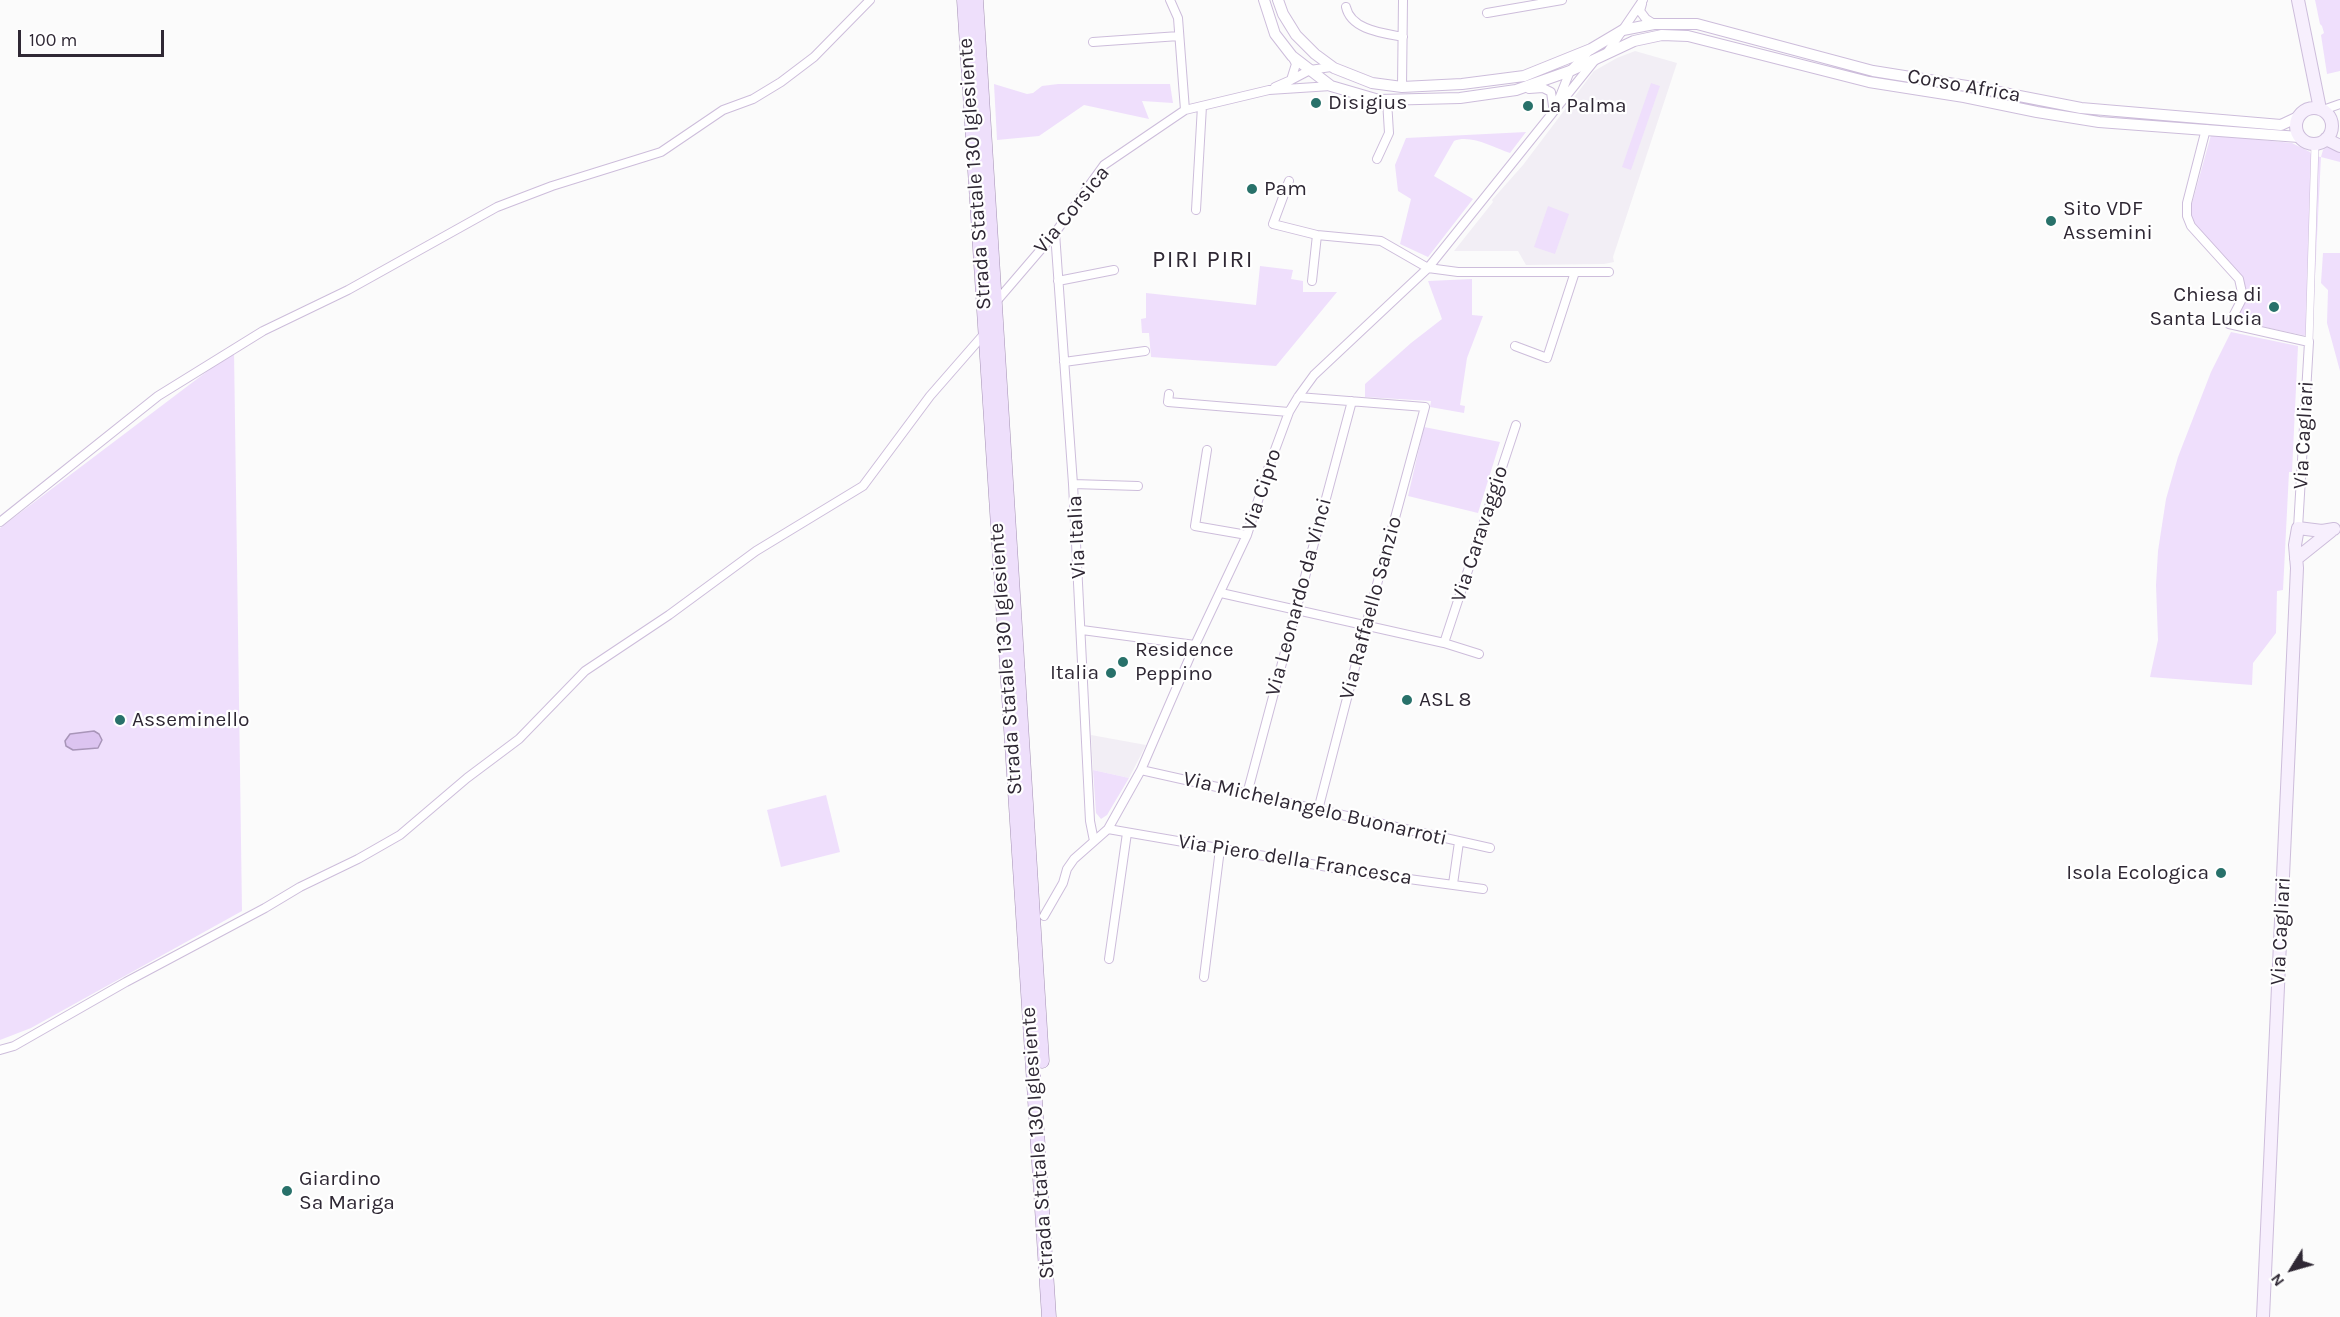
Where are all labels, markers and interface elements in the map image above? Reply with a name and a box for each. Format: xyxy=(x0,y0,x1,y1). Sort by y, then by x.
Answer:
scale bar xyxy=(21,18,166,56)
text: 100 m xyxy=(29,29,77,51)
street label: Strada Statale 130 Iglesiente xyxy=(953,37,997,311)
street label: Corso Africa xyxy=(1905,64,2023,108)
place label: Disigius xyxy=(1328,90,1407,116)
place label: La Palma xyxy=(1540,93,1627,119)
marker: Disigius xyxy=(1309,96,1323,110)
marker: La Palma xyxy=(1521,99,1535,113)
street label: Via Corsica xyxy=(1029,161,1115,259)
place label: Pam xyxy=(1264,176,1307,202)
marker: Pam xyxy=(1245,182,1259,196)
place label: Sito VDF Assemini xyxy=(2063,196,2153,246)
marker: Sito VDF Assemini xyxy=(2044,214,2058,228)
district label: PIRI PIRI xyxy=(1152,246,1254,274)
place label: Chiesa di Santa Lucia xyxy=(2149,282,2262,332)
marker: Chiesa di Santa Lucia xyxy=(2267,300,2281,314)
street label: Via Cagliari xyxy=(2289,380,2319,490)
street label: Via Cipro xyxy=(1237,446,1287,534)
street label: Via Caravaggio xyxy=(1446,463,1514,605)
street label: Via Italia xyxy=(1062,495,1092,579)
street label: Via Leonardo da Vinci xyxy=(1260,495,1338,699)
street label: Via Raffaello Sanzio xyxy=(1334,514,1408,702)
street label: Strada Statale 130 Iglesiente xyxy=(984,522,1028,796)
place label: Residence Peppino xyxy=(1135,637,1233,687)
marker: Residence Peppino xyxy=(1116,655,1130,669)
place label: Italia xyxy=(1050,660,1099,686)
marker: Italia xyxy=(1104,666,1118,680)
place label: ASL 8 xyxy=(1419,687,1471,713)
marker: ASL 8 xyxy=(1400,693,1414,707)
place label: Asseminello xyxy=(132,707,250,733)
marker: Asseminello xyxy=(113,713,127,727)
street label: Via Michelangelo Buonarroti xyxy=(1180,766,1450,852)
street label: Via Piero della Francesca xyxy=(1176,829,1414,891)
place label: Isola Ecologica xyxy=(2066,860,2209,886)
marker: Isola Ecologica xyxy=(2214,866,2228,880)
street label: Via Cagliari xyxy=(2266,876,2296,986)
street label: Strada Statale 130 Iglesiente xyxy=(1016,1006,1060,1280)
place label: Giardino Sa Mariga xyxy=(299,1166,395,1216)
marker: Giardino Sa Mariga xyxy=(280,1184,294,1198)
north arrow xyxy=(2262,1239,2322,1299)
text: N xyxy=(2266,1270,2288,1290)

